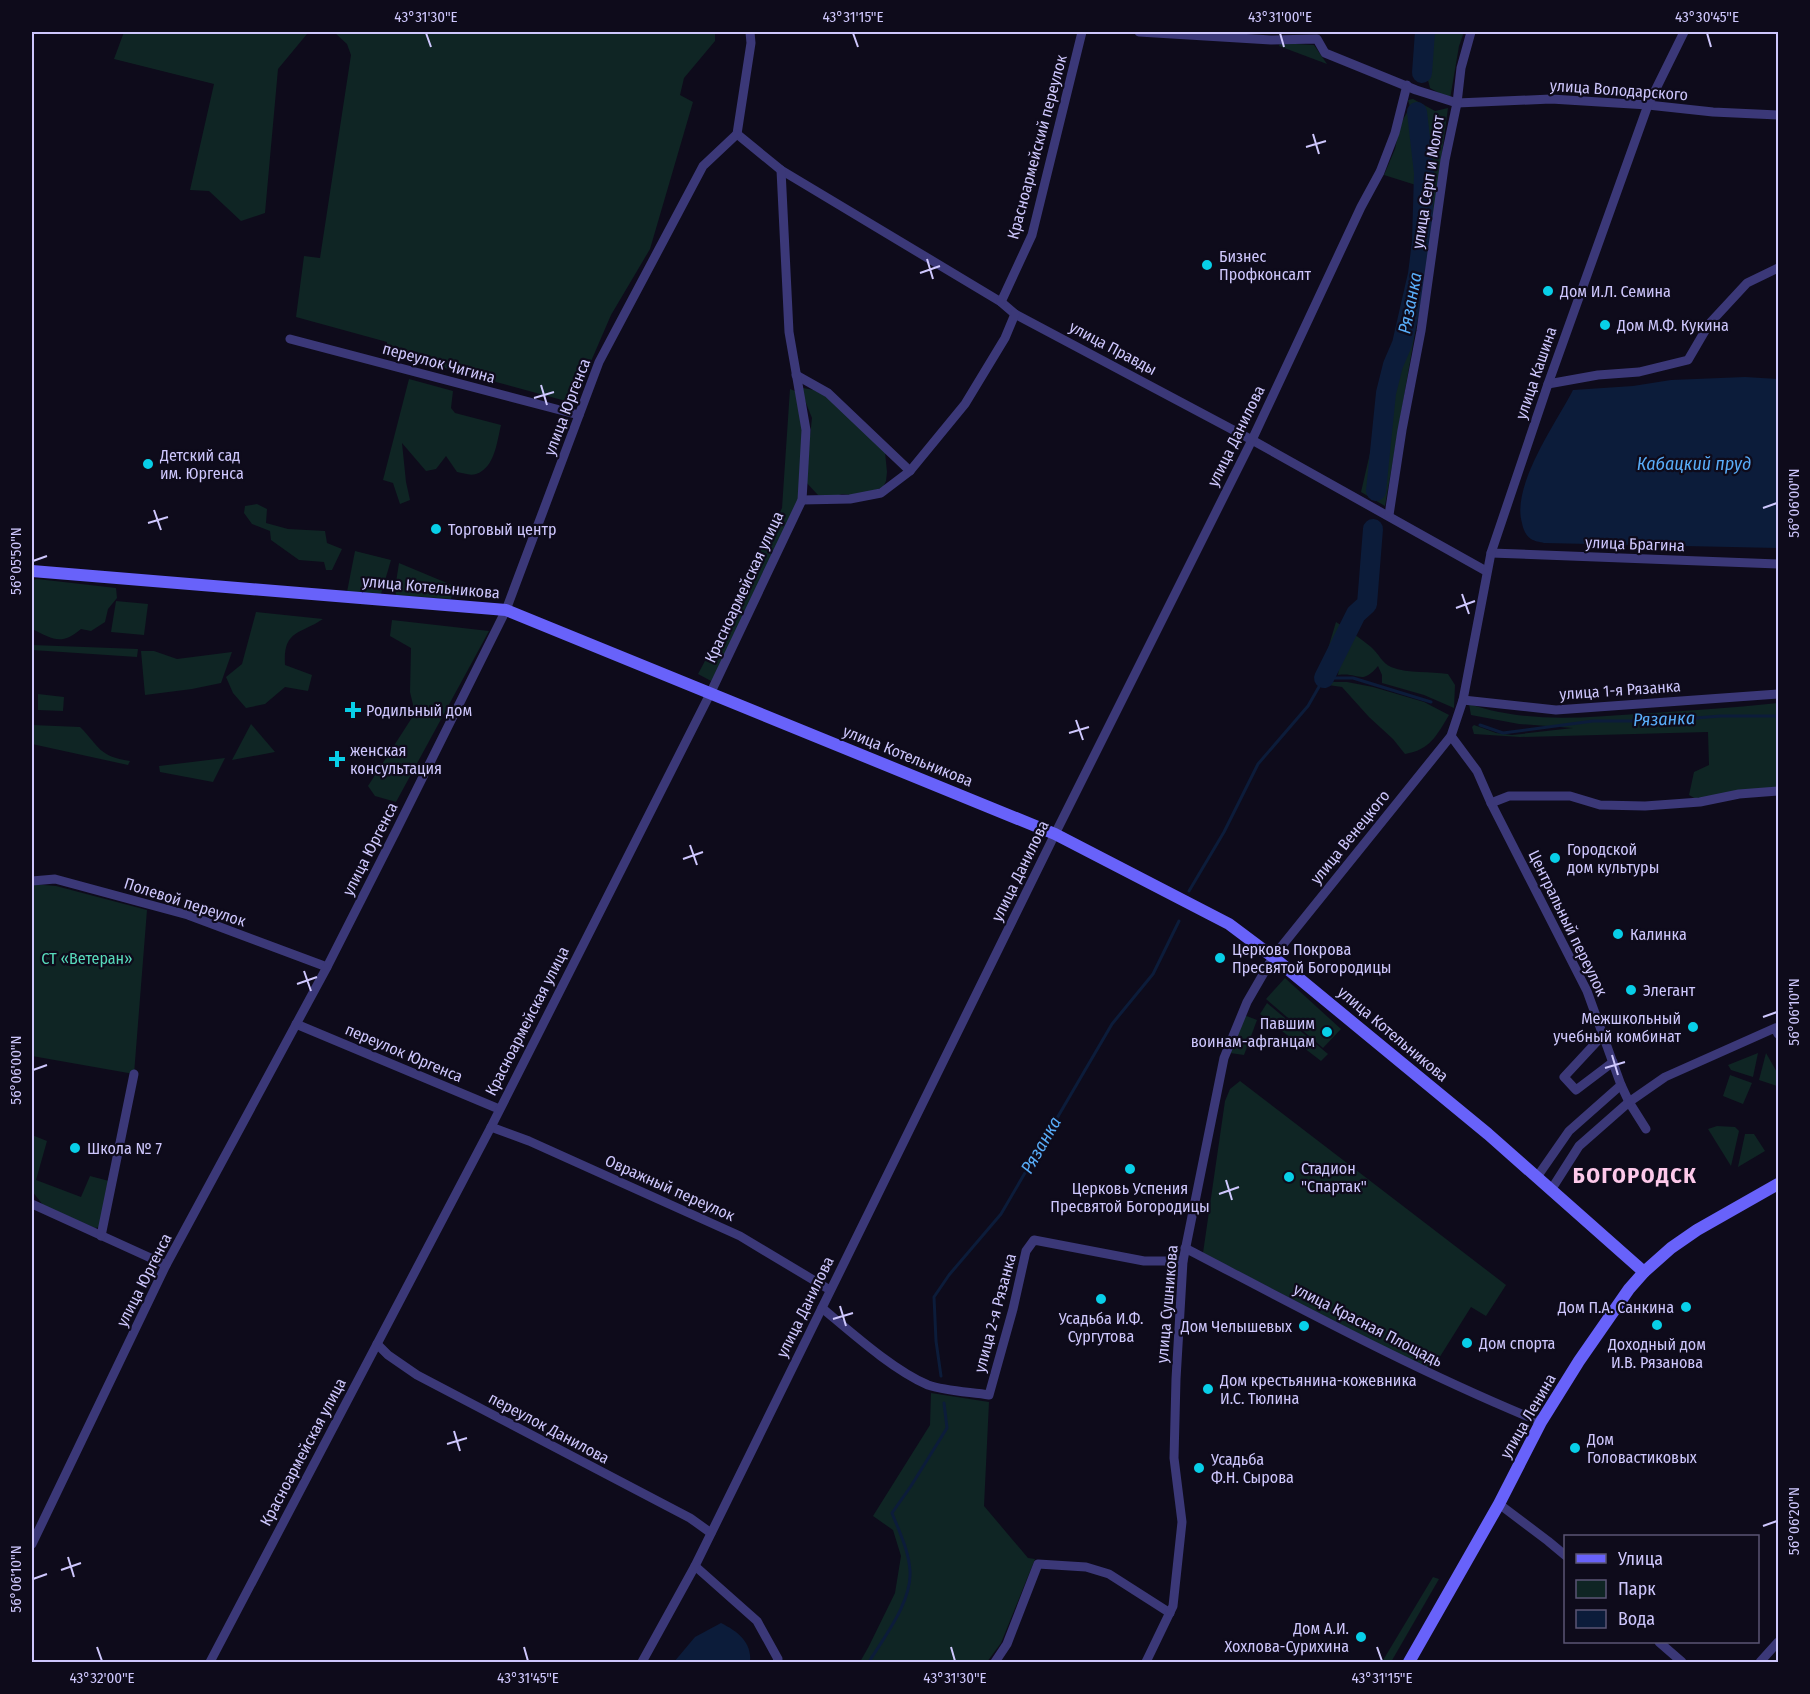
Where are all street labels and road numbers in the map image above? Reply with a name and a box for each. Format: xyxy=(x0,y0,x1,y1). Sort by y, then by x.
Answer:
street label: Красноармейский переулок xyxy=(1003,52,1071,241)
street label: улица Володарского xyxy=(1549,76,1689,104)
street label: улица Серп и Молот xyxy=(1408,113,1448,250)
street label: улица Правды xyxy=(1066,317,1160,379)
street label: улица Кашина xyxy=(1511,324,1561,422)
street label: переулок Чигина xyxy=(380,339,498,387)
street label: улица Юргенса xyxy=(540,356,594,458)
street label: улица Данилова xyxy=(1203,382,1269,490)
street label: Красноармейская улица xyxy=(701,508,787,666)
street label: улица Брагина xyxy=(1585,533,1685,555)
street label: улица Котельникова xyxy=(361,572,501,603)
street label: улица 1-я Рязанка xyxy=(1559,676,1681,704)
street label: улица Котельникова xyxy=(840,721,976,791)
street label: улица Венецкого xyxy=(1306,786,1394,888)
street label: улица Юргенса xyxy=(338,799,402,899)
street label: улица Данилова xyxy=(987,817,1053,925)
street label: Центральный переулок xyxy=(1524,847,1612,999)
street label: Полевой переулок xyxy=(122,873,249,931)
street label: Красноармейская улица xyxy=(481,943,573,1099)
street label: улица Котельникова xyxy=(1334,982,1452,1086)
street label: переулок Юргенса xyxy=(342,1020,466,1086)
street label: Овражный переулок xyxy=(602,1151,738,1225)
street label: улица Юргенса xyxy=(112,1230,176,1330)
street label: улица Сушникова xyxy=(1152,1244,1182,1364)
street label: улица 2-я Рязанка xyxy=(970,1251,1020,1375)
street label: улица Данилова xyxy=(772,1253,838,1361)
street label: улица Красная Площадь xyxy=(1290,1279,1446,1371)
street label: улица Ленина xyxy=(1496,1370,1560,1462)
street label: Красноармейская улица xyxy=(256,1375,350,1529)
street label: переулок Данилова xyxy=(485,1388,613,1468)

